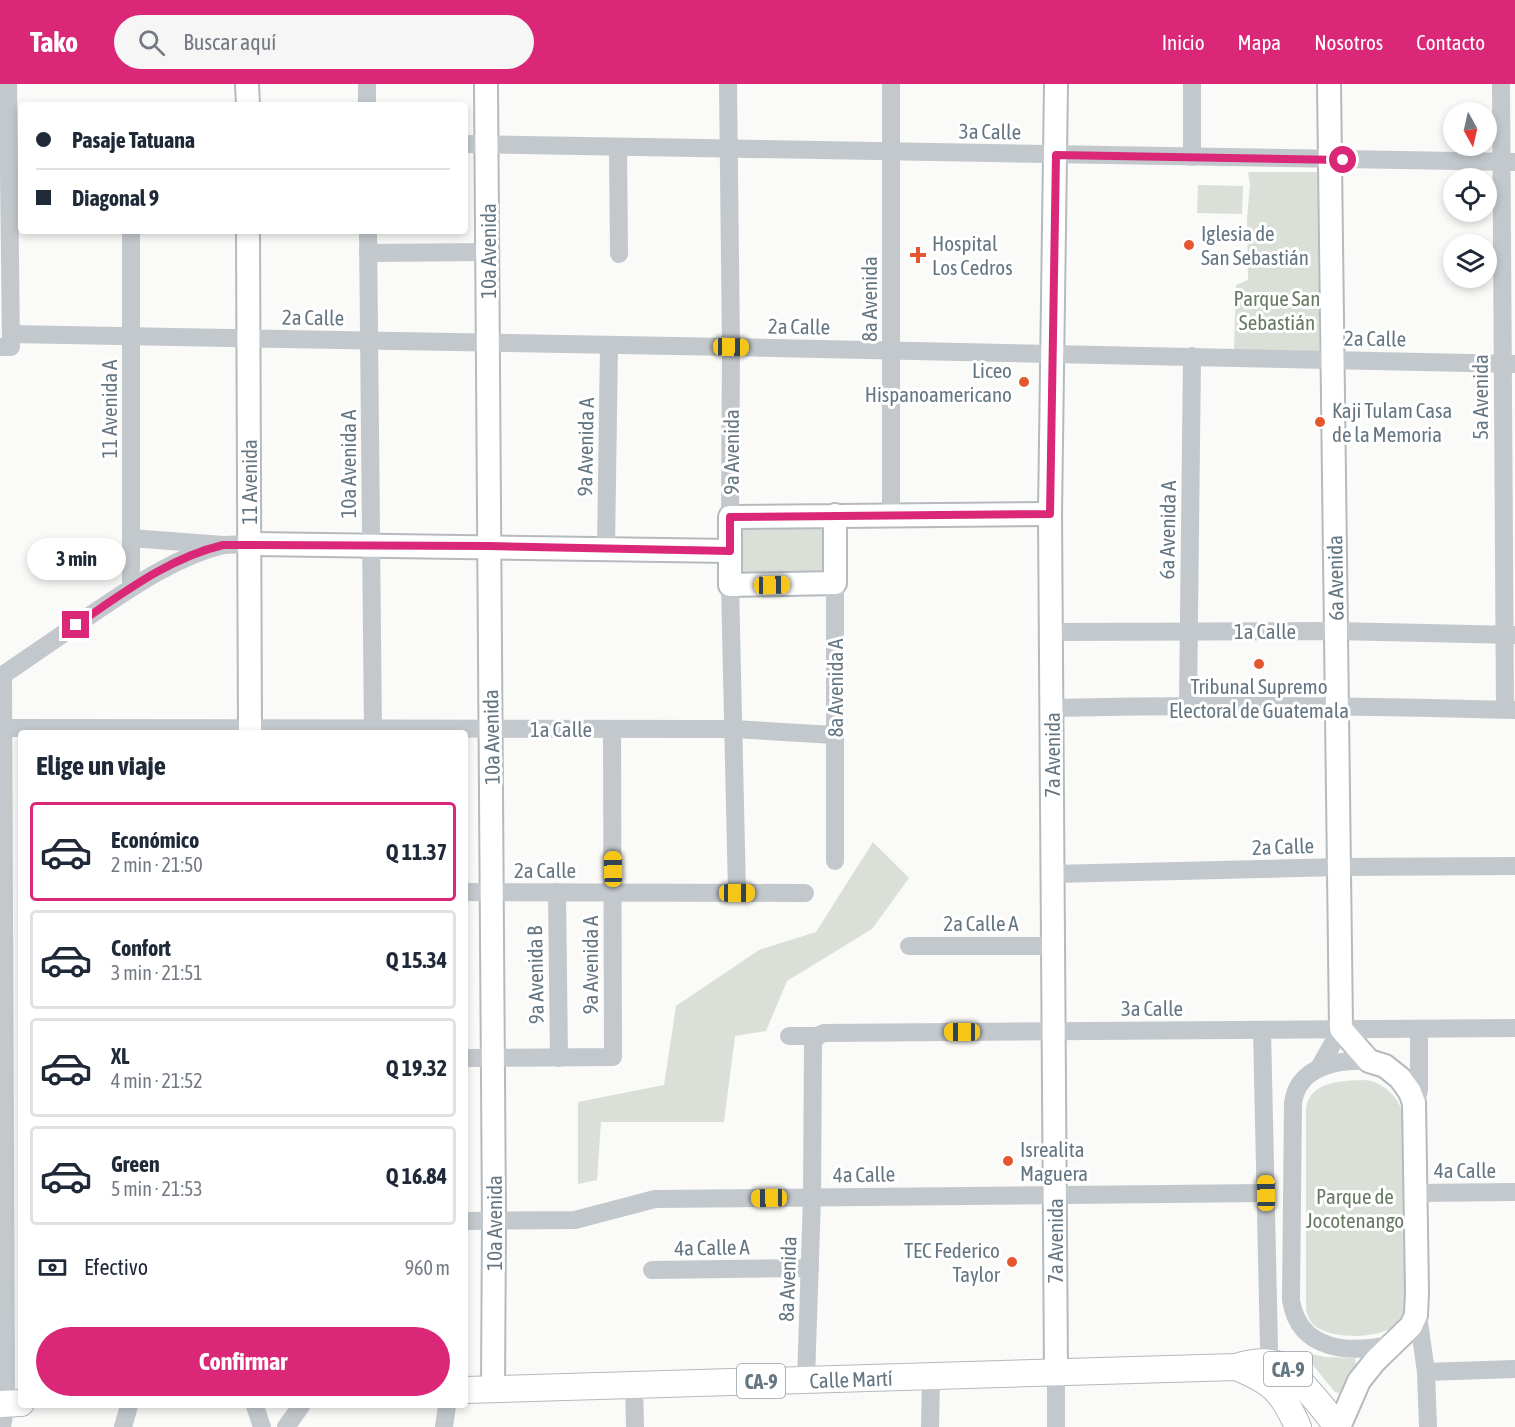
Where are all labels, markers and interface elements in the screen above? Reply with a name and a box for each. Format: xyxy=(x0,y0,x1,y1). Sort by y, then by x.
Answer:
search box xyxy=(114,15,534,69)
text: Tako xyxy=(30,26,78,58)
icon: search xyxy=(135,26,168,59)
text: Buscar aquí xyxy=(183,29,276,55)
text: Inicio xyxy=(1162,30,1205,54)
text: Mapa xyxy=(1238,30,1281,54)
text: Nosotros xyxy=(1314,30,1383,54)
text: Contacto xyxy=(1416,30,1485,54)
north arrow xyxy=(1443,102,1497,156)
map controls xyxy=(1443,102,1497,288)
street label: 3a Calle xyxy=(959,118,1021,144)
text: Pasaje Tatuana xyxy=(72,127,195,153)
route start xyxy=(1329,146,1356,173)
button: locate xyxy=(1443,168,1497,222)
text: Diagonal 9 xyxy=(72,185,159,211)
street label: 10a Avenida xyxy=(476,203,500,299)
place label: Iglesia de San Sebastián xyxy=(1201,221,1309,269)
place label: Hospital Los Cedros xyxy=(932,231,1013,279)
button: layers xyxy=(1443,234,1497,288)
marker: Iglesia de San Sebastián xyxy=(1182,238,1196,252)
marker: Hospital Los Cedros xyxy=(909,246,927,264)
street label: 8a Avenida xyxy=(857,256,881,342)
park label: Parque San Sebastián xyxy=(1233,286,1321,334)
street label: 2a Calle xyxy=(282,304,344,330)
street label: 2a Calle xyxy=(768,313,830,339)
street label: 2a Calle xyxy=(1344,325,1406,351)
car xyxy=(713,338,749,356)
street label: 5a Avenida xyxy=(1468,354,1492,440)
place label: Liceo Hispanoamericano xyxy=(865,358,1012,406)
street label: 11 Avenida A xyxy=(97,359,121,458)
marker: Liceo Hispanoamericano xyxy=(1017,375,1031,389)
street label: 9a Avenida A xyxy=(572,397,598,497)
place label: Kaji Tulam Casa de la Memoria xyxy=(1332,398,1452,446)
street label: 10a Avenida A xyxy=(336,409,360,518)
street label: 9a Avenida xyxy=(719,409,743,495)
marker: Kaji Tulam Casa de la Memoria xyxy=(1313,415,1327,429)
street label: 11 Avenida xyxy=(237,439,261,525)
street label: 6a Avenida A xyxy=(1154,480,1180,580)
street label: 6a Avenida xyxy=(1322,535,1348,621)
callout: 3 min xyxy=(26,538,125,580)
text: 3 min xyxy=(56,547,97,570)
car xyxy=(754,576,790,594)
route end xyxy=(62,611,89,638)
street label: 1a Calle xyxy=(1234,619,1296,643)
street label: 8a Avenida A xyxy=(823,638,847,737)
marker: Tribunal Supremo Electoral de Guatemala xyxy=(1252,657,1266,671)
place label: Tribunal Supremo Electoral de Guatemala xyxy=(1169,674,1349,722)
street label: 10a Avenida xyxy=(478,689,504,785)
street label: 7a Avenida xyxy=(1040,712,1064,798)
street label: 1a Calle xyxy=(530,717,592,741)
text: Elige un viaje xyxy=(36,750,166,781)
icon: car xyxy=(39,825,93,879)
text: Económico xyxy=(111,827,199,853)
street label: 2a Calle xyxy=(1252,833,1314,859)
text: Q 11.37 xyxy=(386,839,447,865)
car xyxy=(604,851,622,887)
text: 2 min · 21:50 xyxy=(111,853,203,876)
street label: 2a Calle xyxy=(514,858,576,882)
car xyxy=(719,884,755,902)
street label: 2a Calle A xyxy=(943,911,1019,935)
street label: 9a Avenida A xyxy=(578,915,602,1014)
street label: 9a Avenida B xyxy=(522,926,548,1024)
icon: car xyxy=(39,933,93,987)
text: Confort xyxy=(111,935,171,961)
text: Q 15.34 xyxy=(386,947,447,973)
text: 3 min · 21:51 xyxy=(111,961,203,984)
street label: 3a Calle xyxy=(1121,996,1183,1020)
car xyxy=(944,1023,980,1041)
icon: car xyxy=(39,1041,93,1095)
text: XL xyxy=(111,1043,129,1069)
text: Q 19.32 xyxy=(386,1055,447,1081)
text: 4 min · 21:52 xyxy=(111,1069,203,1092)
place label: Isrealita Maguera xyxy=(1020,1137,1088,1185)
icon: car xyxy=(39,1149,93,1203)
text: Green xyxy=(111,1151,160,1177)
marker: Isrealita Maguera xyxy=(1001,1154,1015,1168)
street label: 4a Calle xyxy=(1434,1158,1496,1182)
street label: 4a Calle xyxy=(833,1161,895,1187)
text: Q 16.84 xyxy=(386,1163,447,1189)
street label: 10a Avenida xyxy=(482,1175,506,1271)
car xyxy=(1257,1175,1275,1211)
text: 5 min · 21:53 xyxy=(111,1177,203,1200)
park label: Parque de Jocotenango xyxy=(1306,1184,1404,1232)
car xyxy=(751,1189,787,1207)
street label: 7a Avenida xyxy=(1043,1198,1067,1284)
street label: 4a Calle A xyxy=(674,1234,751,1260)
street label: 8a Avenida xyxy=(774,1236,800,1322)
place label: TEC Federico Taylor xyxy=(904,1238,1001,1286)
icon: cash xyxy=(36,1251,69,1284)
text: Efectivo xyxy=(84,1254,148,1280)
marker: TEC Federico Taylor xyxy=(1005,1255,1019,1269)
text: 960 m xyxy=(405,1256,450,1279)
button: Confirmar xyxy=(36,1327,450,1396)
road number: CA-9 xyxy=(1264,1352,1312,1386)
road number: CA-9 xyxy=(737,1364,785,1398)
street label: Calle Martí xyxy=(809,1366,893,1392)

